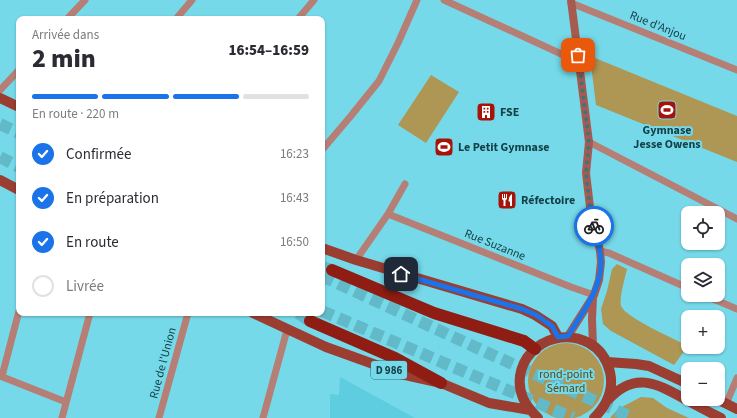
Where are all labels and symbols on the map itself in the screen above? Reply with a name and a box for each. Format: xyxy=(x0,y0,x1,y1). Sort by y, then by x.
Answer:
street label: Rue d'Anjou xyxy=(627,7,689,45)
pin xyxy=(561,38,595,72)
sports icon: Gymnase Jesse Owens xyxy=(656,99,678,121)
building icon: FSE xyxy=(475,101,497,123)
place label: FSE xyxy=(500,104,519,121)
place label: Gymnase Jesse Owens xyxy=(633,122,701,153)
sports icon: Le Petit Gymnase xyxy=(433,136,455,158)
place label: Le Petit Gymnase xyxy=(458,139,549,156)
restaurant icon: Réfectoire xyxy=(496,189,518,211)
place label: Réfectoire xyxy=(521,192,575,209)
courier xyxy=(574,206,614,246)
street label: Rue Suzanne xyxy=(462,225,528,265)
pin xyxy=(384,257,418,291)
street label: Rue de l'Union xyxy=(145,325,181,401)
road number: D 986 xyxy=(371,361,407,379)
park label: rond-point Sémard xyxy=(539,366,593,397)

